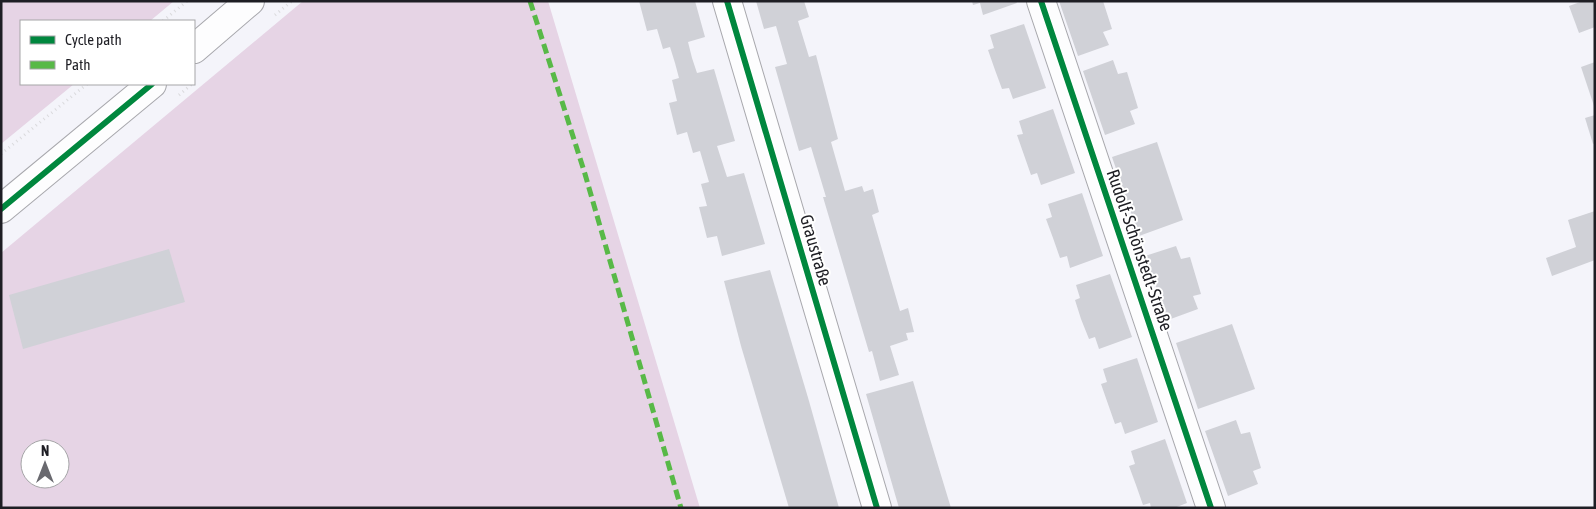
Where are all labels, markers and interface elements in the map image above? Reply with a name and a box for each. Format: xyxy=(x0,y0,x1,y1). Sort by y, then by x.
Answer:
legend xyxy=(20,20,195,85)
text: Cycle path xyxy=(65,31,122,48)
text: Path xyxy=(65,56,91,73)
street label: Rudolf-Schönstedt-Straße xyxy=(1102,166,1178,334)
street label: Graustraße xyxy=(796,212,836,288)
north arrow xyxy=(20,439,70,489)
text: N xyxy=(41,443,49,459)

